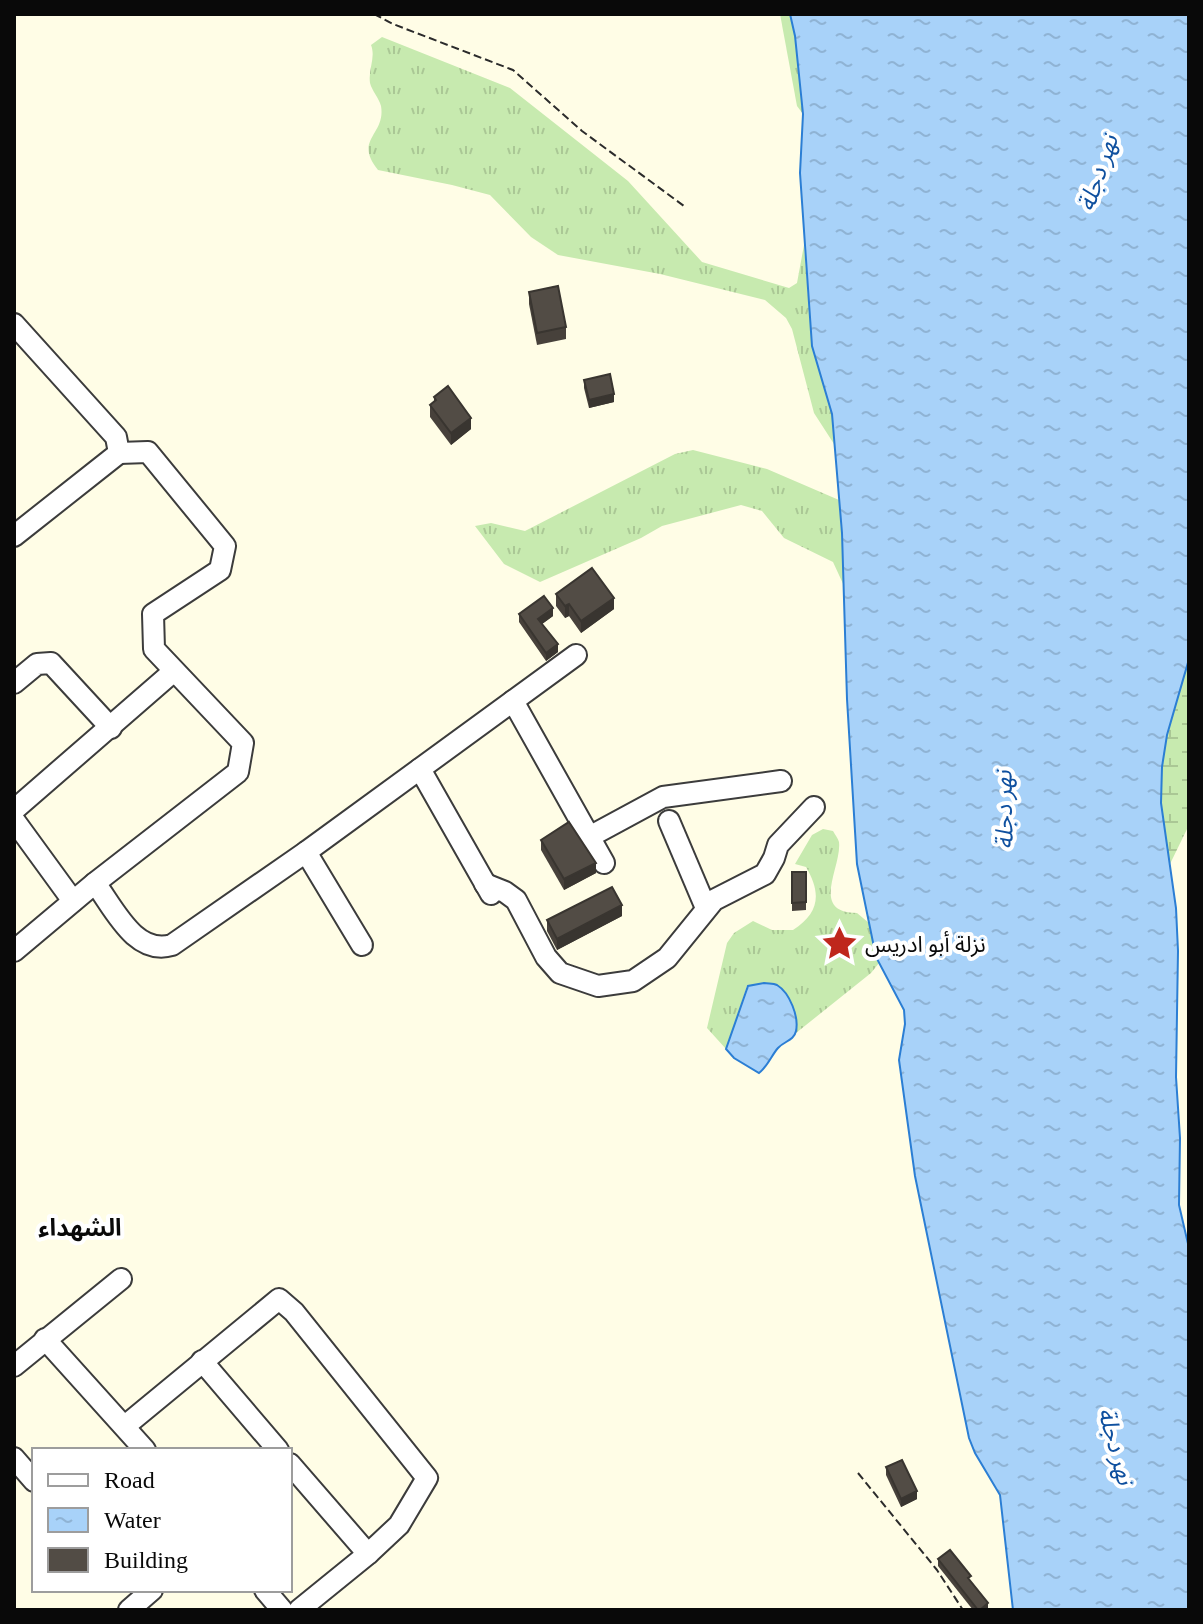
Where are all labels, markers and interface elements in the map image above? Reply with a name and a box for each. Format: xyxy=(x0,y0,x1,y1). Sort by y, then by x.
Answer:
water label: نهر دجلة xyxy=(1073,130,1125,215)
water label: نهر دجلة xyxy=(990,769,1019,850)
place icon: نزلة أبو ادريس xyxy=(820,925,858,963)
place label: نزلة أبو ادريس xyxy=(865,931,986,958)
district label: الشهداء xyxy=(38,1215,122,1242)
water label: نهر دجلة xyxy=(1092,1405,1139,1489)
legend xyxy=(32,1448,292,1592)
text: Road xyxy=(104,1467,155,1493)
text: Water xyxy=(104,1507,161,1533)
text: Building xyxy=(104,1547,188,1573)

